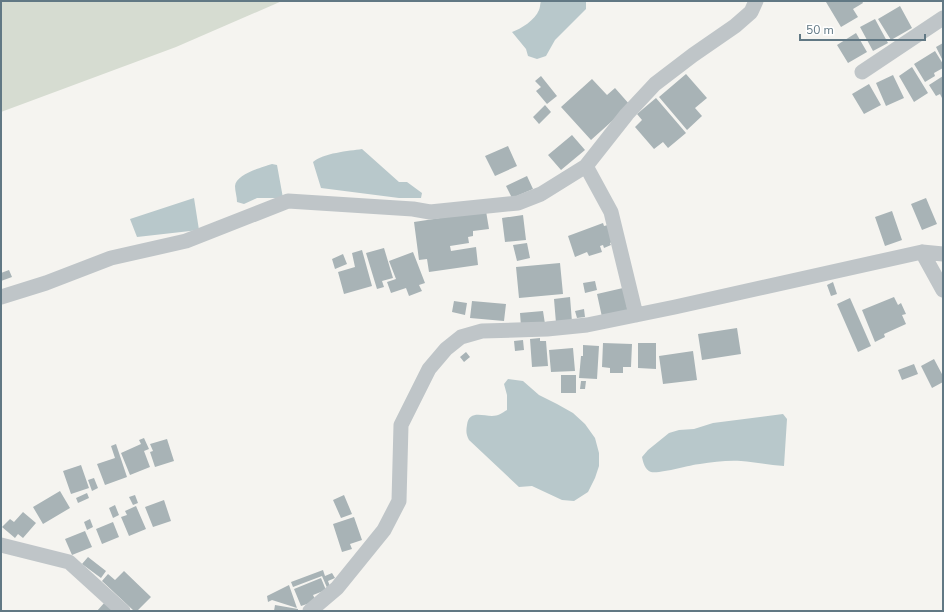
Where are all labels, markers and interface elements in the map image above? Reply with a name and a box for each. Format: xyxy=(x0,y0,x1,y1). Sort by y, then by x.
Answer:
scale bar xyxy=(800,16,925,42)
text: 50 m xyxy=(806,22,834,38)

